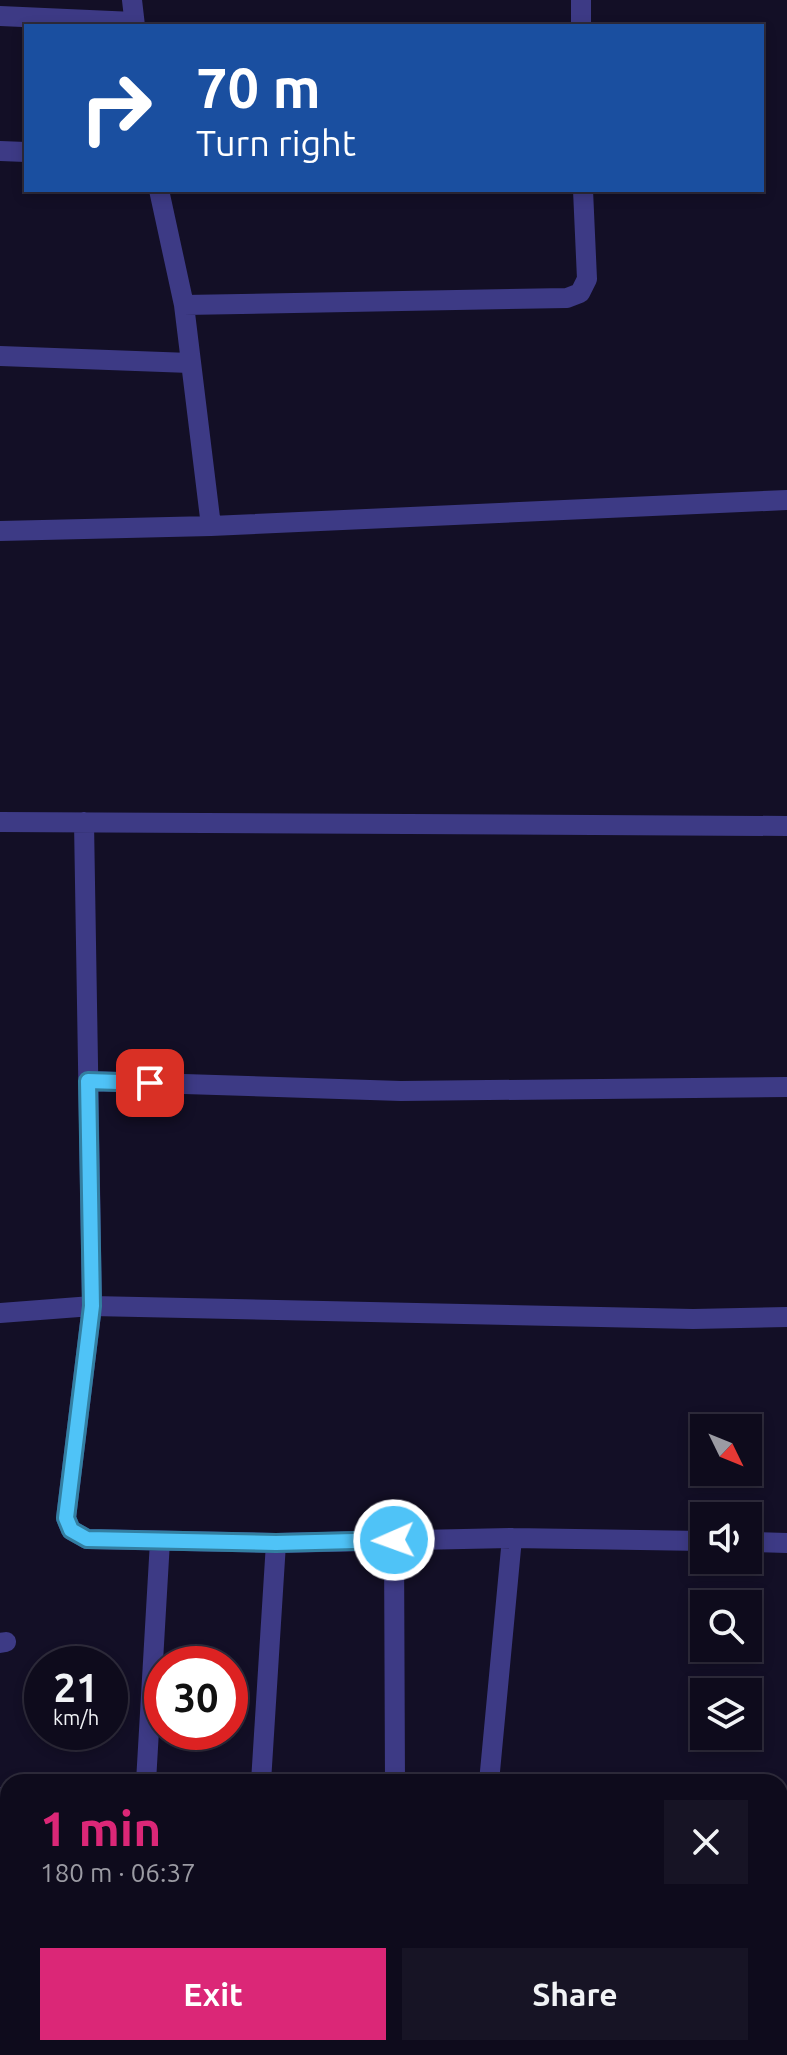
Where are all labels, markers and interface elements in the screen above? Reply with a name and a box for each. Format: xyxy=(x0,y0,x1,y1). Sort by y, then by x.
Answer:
icon: right xyxy=(64,56,168,160)
text: 70 m xyxy=(196,56,321,119)
text: Turn right xyxy=(196,122,356,163)
pin xyxy=(116,1049,184,1117)
icon: arrive xyxy=(128,1061,172,1105)
north arrow xyxy=(690,1414,762,1486)
map controls xyxy=(690,1414,762,1750)
position arrow xyxy=(352,1498,436,1582)
button: sound xyxy=(690,1502,762,1574)
button: search xyxy=(690,1590,762,1662)
speed limit sign: 30 xyxy=(144,1646,248,1750)
text: 21 xyxy=(53,1665,99,1710)
button: layers xyxy=(690,1678,762,1750)
text: km/h xyxy=(53,1706,99,1729)
button: close xyxy=(664,1800,748,1884)
text: 1 min xyxy=(40,1801,161,1855)
text: 180 m · 06:37 xyxy=(40,1858,196,1887)
button: Exit xyxy=(40,1948,386,2040)
button: Share xyxy=(402,1948,748,2040)

